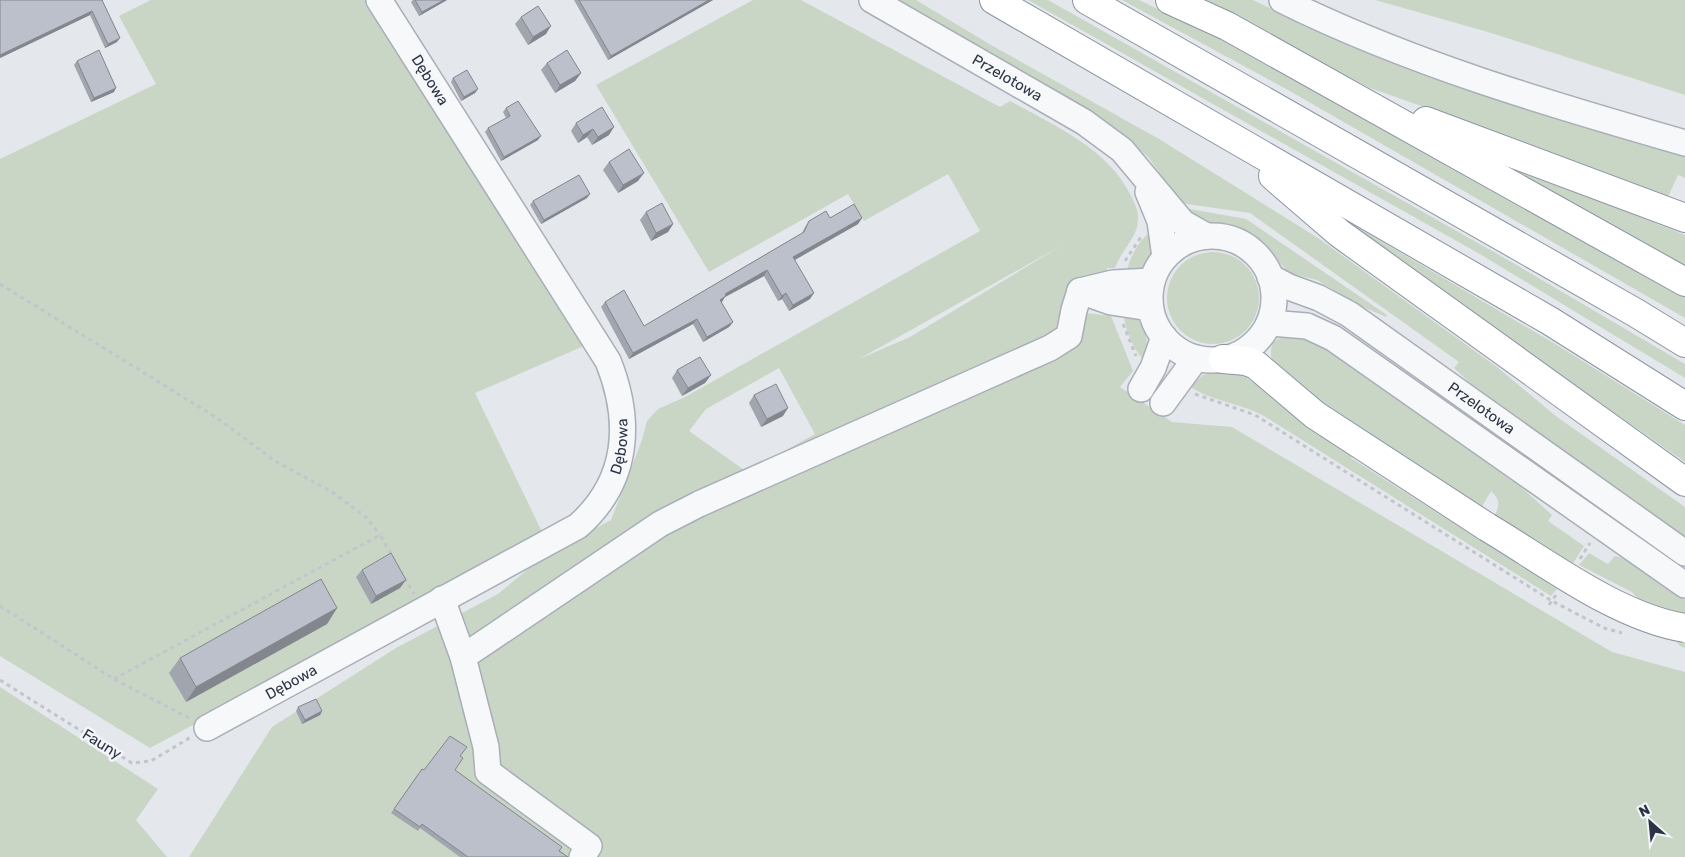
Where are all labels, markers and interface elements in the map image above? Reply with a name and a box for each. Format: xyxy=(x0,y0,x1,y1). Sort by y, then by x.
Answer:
street label: Dębowa xyxy=(407,51,453,109)
street label: Przelotowa xyxy=(969,51,1045,105)
street label: Przelotowa xyxy=(1445,378,1518,438)
street label: Dębowa xyxy=(606,418,632,477)
street label: Dębowa xyxy=(262,661,320,703)
street label: Fauny xyxy=(79,725,125,763)
north arrow xyxy=(1625,797,1675,847)
text: N xyxy=(1636,801,1653,821)

